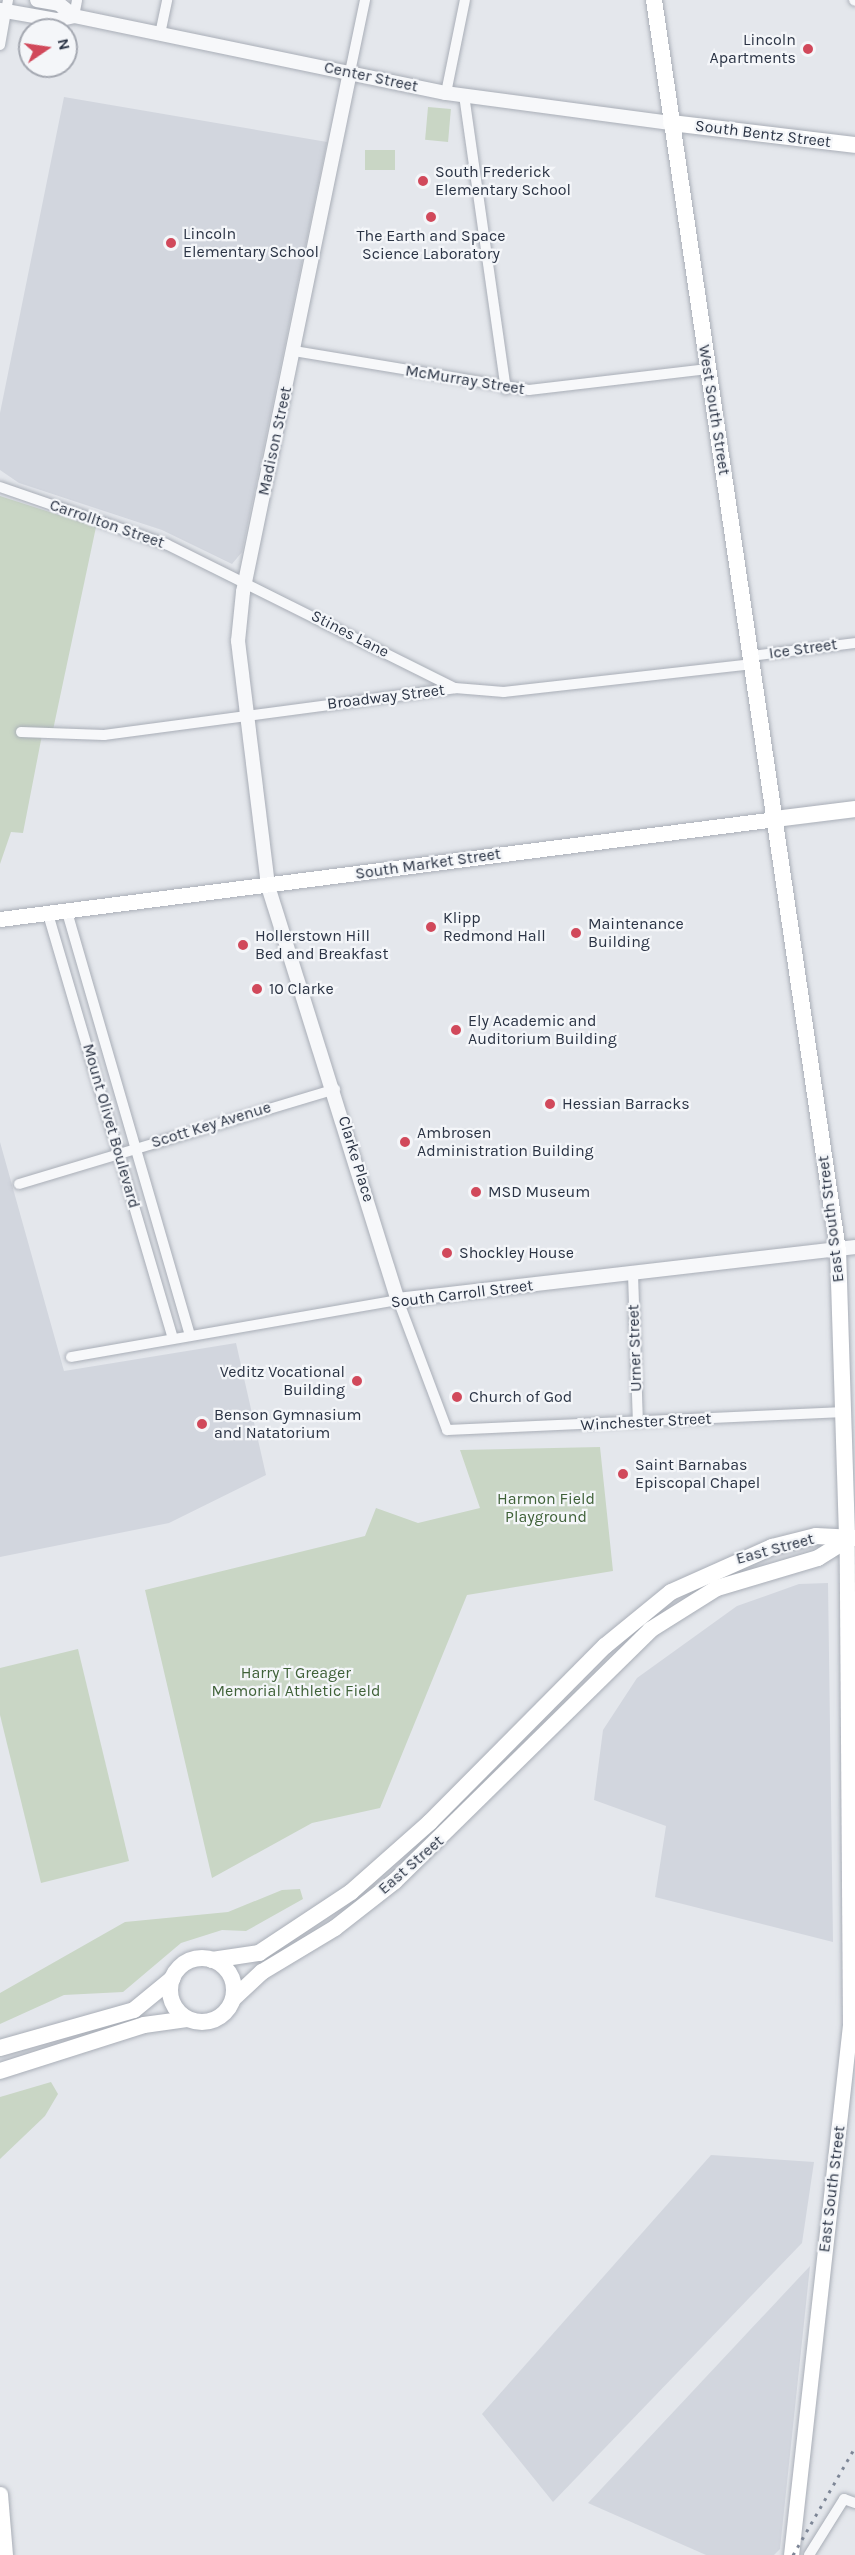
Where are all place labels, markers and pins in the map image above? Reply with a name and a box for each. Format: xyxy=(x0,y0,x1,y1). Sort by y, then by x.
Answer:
place label: Lincoln Apartments xyxy=(710,30,796,68)
marker: Lincoln Apartments xyxy=(801,42,815,56)
place label: South Frederick Elementary School xyxy=(435,162,571,200)
marker: South Frederick Elementary School xyxy=(416,174,430,188)
marker: The Earth and Space Science Laboratory xyxy=(424,210,438,224)
place label: Lincoln Elementary School xyxy=(183,224,319,262)
place label: The Earth and Space Science Laboratory xyxy=(357,226,505,264)
marker: Lincoln Elementary School xyxy=(164,236,178,250)
place label: Klipp Redmond Hall xyxy=(443,908,546,946)
place label: Maintenance Building xyxy=(588,914,684,952)
marker: Klipp Redmond Hall xyxy=(424,920,438,934)
place label: Hollerstown Hill Bed and Breakfast xyxy=(255,926,388,964)
marker: Maintenance Building xyxy=(569,926,583,940)
marker: Hollerstown Hill Bed and Breakfast xyxy=(236,938,250,952)
place label: 10 Clarke xyxy=(269,979,334,999)
marker: 10 Clarke xyxy=(250,982,264,996)
place label: Ely Academic and Auditorium Building xyxy=(468,1011,617,1049)
marker: Ely Academic and Auditorium Building xyxy=(449,1023,463,1037)
place label: Hessian Barracks xyxy=(562,1094,690,1114)
marker: Hessian Barracks xyxy=(543,1097,557,1111)
place label: Ambrosen Administration Building xyxy=(417,1123,594,1161)
marker: Ambrosen Administration Building xyxy=(398,1135,412,1149)
place label: MSD Museum xyxy=(488,1182,590,1202)
marker: MSD Museum xyxy=(469,1185,483,1199)
place label: Shockley House xyxy=(459,1243,574,1263)
marker: Shockley House xyxy=(440,1246,454,1260)
place label: Veditz Vocational Building xyxy=(220,1362,345,1400)
marker: Veditz Vocational Building xyxy=(350,1374,364,1388)
place label: Church of God xyxy=(469,1387,572,1407)
marker: Church of God xyxy=(450,1390,464,1404)
place label: Benson Gymnasium and Natatorium xyxy=(214,1405,361,1443)
marker: Benson Gymnasium and Natatorium xyxy=(195,1417,209,1431)
place label: Saint Barnabas Episcopal Chapel xyxy=(635,1455,760,1493)
marker: Saint Barnabas Episcopal Chapel xyxy=(616,1467,630,1481)

